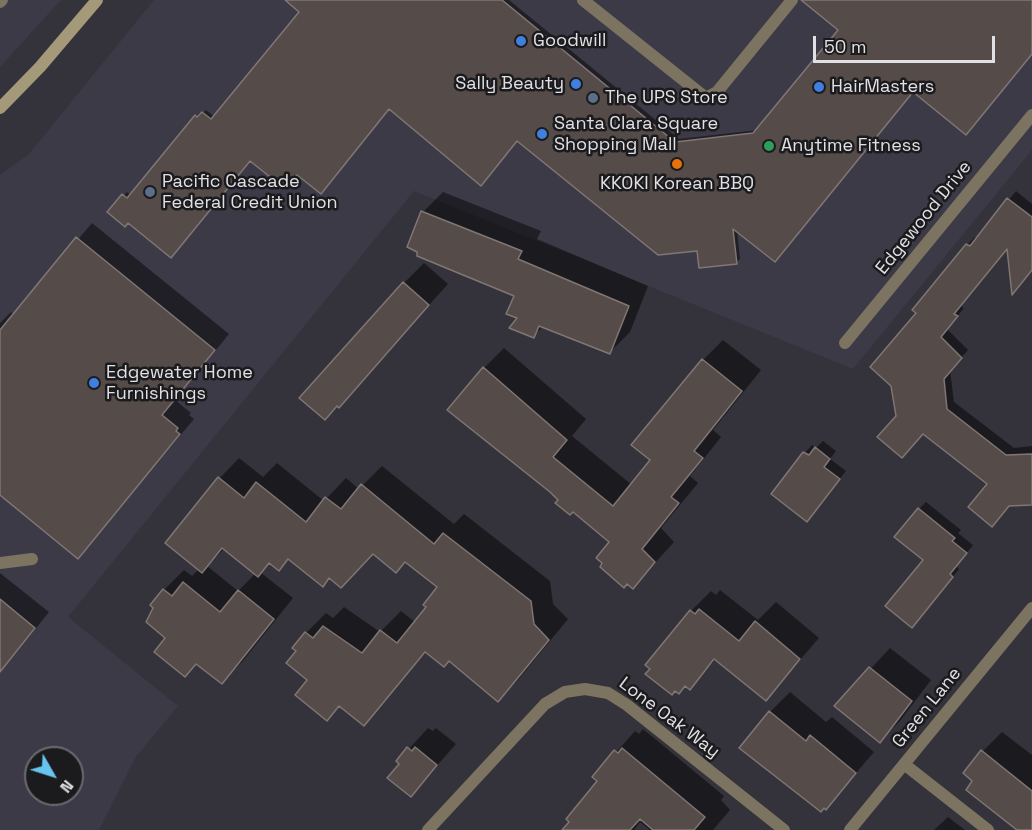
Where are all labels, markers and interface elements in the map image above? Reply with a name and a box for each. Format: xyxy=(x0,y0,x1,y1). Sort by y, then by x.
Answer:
scale bar xyxy=(816,24,998,62)
place label: Goodwill xyxy=(533,30,606,52)
marker: Goodwill xyxy=(514,34,528,48)
text: 50 m xyxy=(824,35,866,58)
place label: Sally Beauty xyxy=(455,73,564,95)
place label: HairMasters xyxy=(831,76,934,98)
marker: Sally Beauty xyxy=(569,77,583,91)
marker: HairMasters xyxy=(812,80,826,94)
place label: The UPS Store xyxy=(605,87,728,109)
marker: The UPS Store xyxy=(586,91,600,105)
place label: Santa Clara Square Shopping Mall xyxy=(554,113,718,156)
marker: Santa Clara Square Shopping Mall xyxy=(535,127,549,141)
place label: Anytime Fitness xyxy=(781,135,921,157)
marker: Anytime Fitness xyxy=(762,139,776,153)
marker: KKOKI Korean BBQ xyxy=(670,157,684,171)
street label: Edgewood Drive xyxy=(872,157,976,279)
place label: Pacific Cascade Federal Credit Union xyxy=(162,171,338,213)
place label: KKOKI Korean BBQ xyxy=(600,173,754,195)
marker: Pacific Cascade Federal Credit Union xyxy=(143,185,157,199)
place label: Edgewater Home Furnishings xyxy=(106,362,253,404)
marker: Edgewater Home Furnishings xyxy=(87,376,101,390)
street label: Green Lane xyxy=(888,663,966,753)
street label: Lone Oak Way xyxy=(614,673,724,763)
north arrow xyxy=(24,746,84,806)
text: N xyxy=(55,776,78,797)

